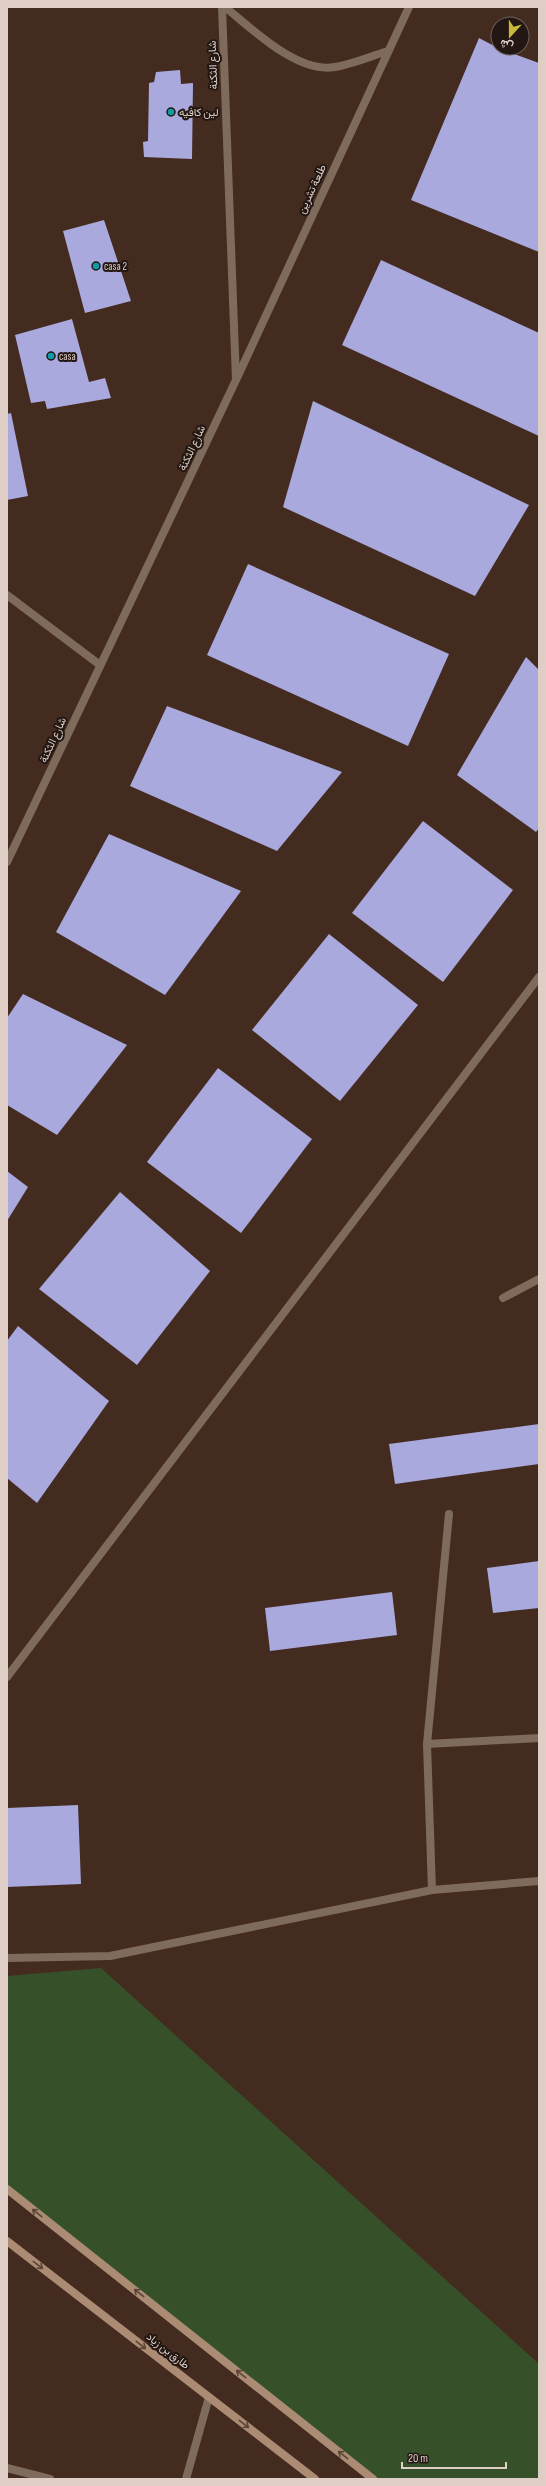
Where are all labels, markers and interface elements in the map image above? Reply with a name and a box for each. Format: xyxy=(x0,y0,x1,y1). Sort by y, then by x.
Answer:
north arrow xyxy=(490,16,530,56)
text: ش xyxy=(498,36,515,53)
street label: شارع الثكنة xyxy=(206,40,221,90)
place label: لين كافيه xyxy=(179,106,219,119)
marker: لين كافيه xyxy=(166,107,176,117)
street label: طلعة تشرين xyxy=(295,162,329,216)
place label: casa 2 xyxy=(104,260,127,273)
marker: casa 2 xyxy=(91,261,101,271)
place label: casa xyxy=(59,350,76,363)
marker: casa xyxy=(46,351,56,361)
street label: شارع الثكنة xyxy=(176,423,209,473)
street label: شارع الثكنة xyxy=(37,715,70,765)
one-way arrow xyxy=(31,2209,42,2217)
one-way arrow xyxy=(32,2261,43,2269)
one-way arrow xyxy=(133,2289,144,2298)
street label: طارق بن زياد xyxy=(144,2330,192,2372)
one-way arrow xyxy=(135,2340,146,2349)
one-way arrow xyxy=(235,2370,246,2378)
one-way arrow xyxy=(238,2420,249,2428)
scale bar xyxy=(402,2444,506,2470)
one-way arrow xyxy=(337,2450,348,2459)
text: 20 m xyxy=(408,2451,428,2466)

